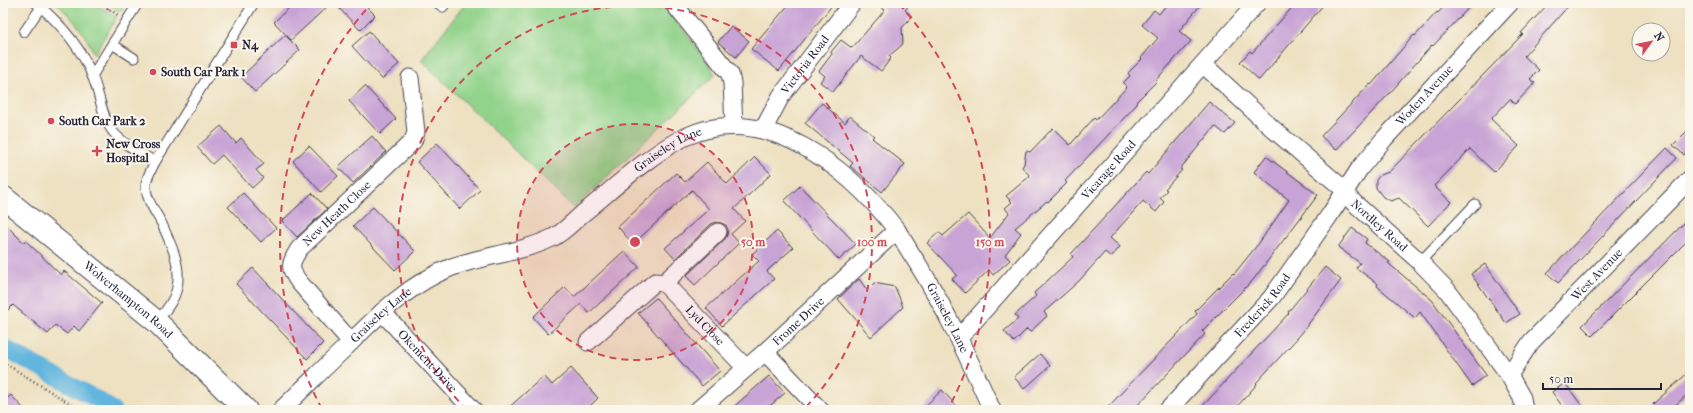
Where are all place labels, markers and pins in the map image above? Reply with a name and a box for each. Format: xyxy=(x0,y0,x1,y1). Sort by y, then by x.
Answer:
place label: N4 xyxy=(242,38,259,53)
marker: N4 xyxy=(229,40,239,50)
place label: South Car Park 1 xyxy=(161,65,246,79)
marker: South Car Park 1 xyxy=(148,67,158,77)
place label: South Car Park 2 xyxy=(59,114,146,128)
marker: South Car Park 2 xyxy=(46,116,56,126)
place label: New Cross Hospital xyxy=(106,137,161,166)
marker: New Cross Hospital xyxy=(91,145,103,157)
centre of rings xyxy=(628,235,642,249)

